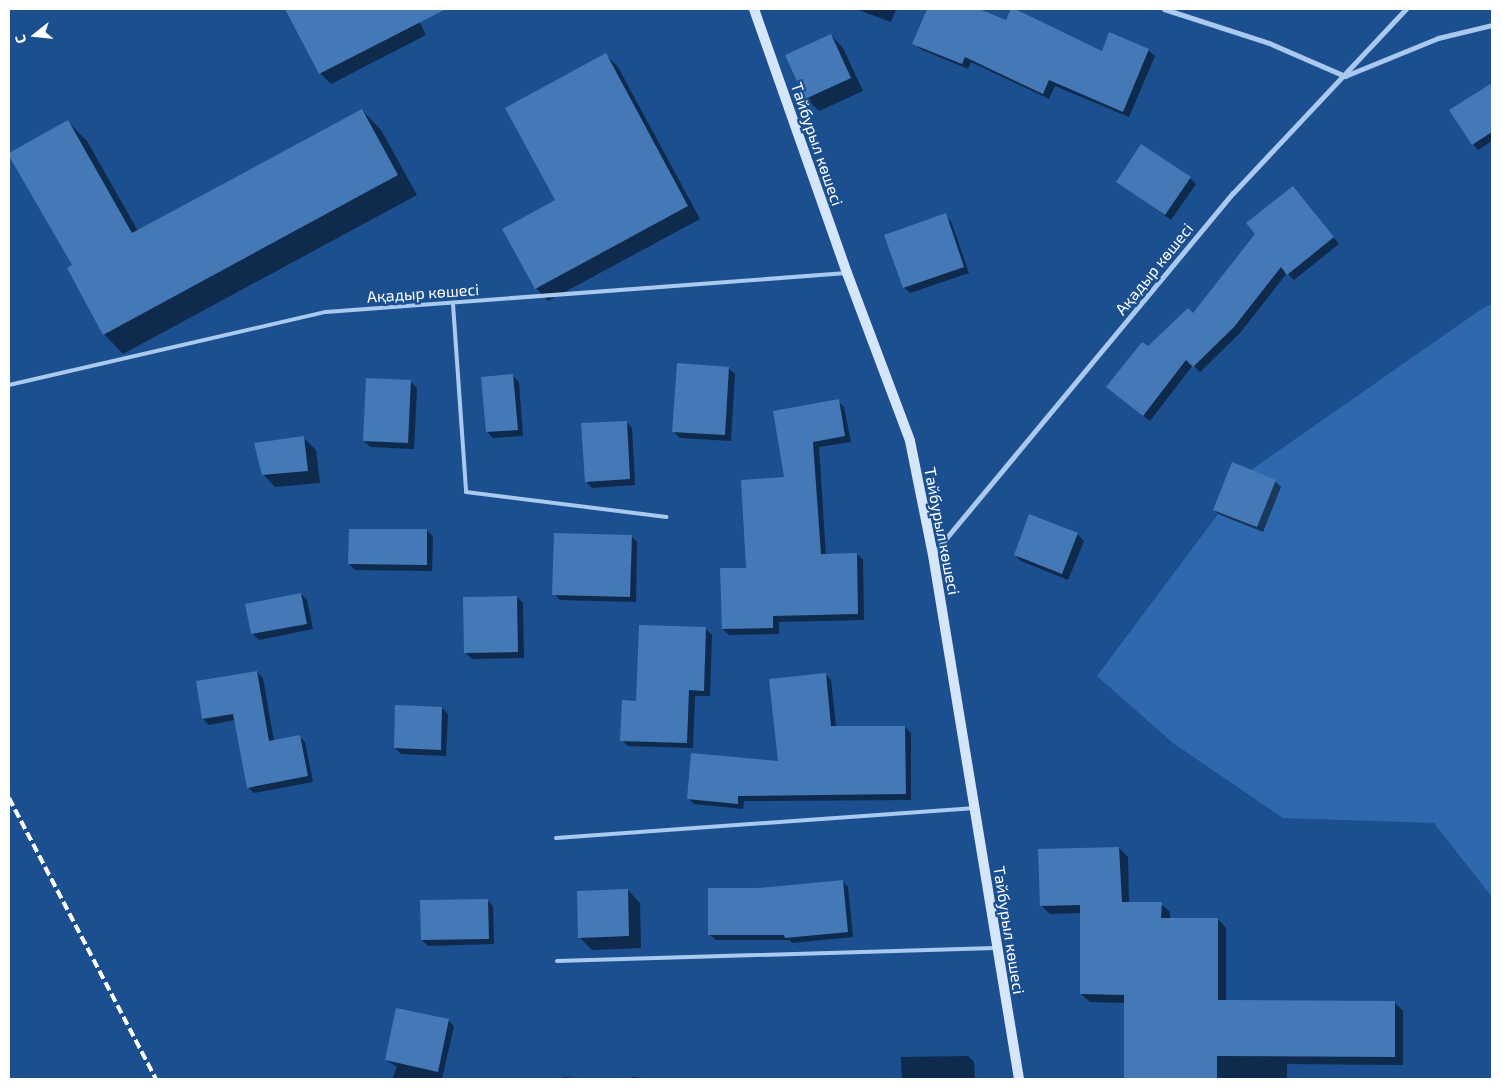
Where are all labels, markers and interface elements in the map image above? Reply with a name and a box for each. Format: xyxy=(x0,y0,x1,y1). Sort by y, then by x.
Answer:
north arrow xyxy=(10,10,60,60)
text: С xyxy=(11,33,29,46)
street label: Тайбурыл көшесі xyxy=(787,80,847,208)
street label: Ақадыр көшесі xyxy=(1111,219,1197,319)
street label: Ақадыр көшесі xyxy=(366,279,480,307)
street label: Тайбурыл көшесі xyxy=(920,466,964,596)
street label: Тайбурыл көшесі xyxy=(989,865,1029,995)

